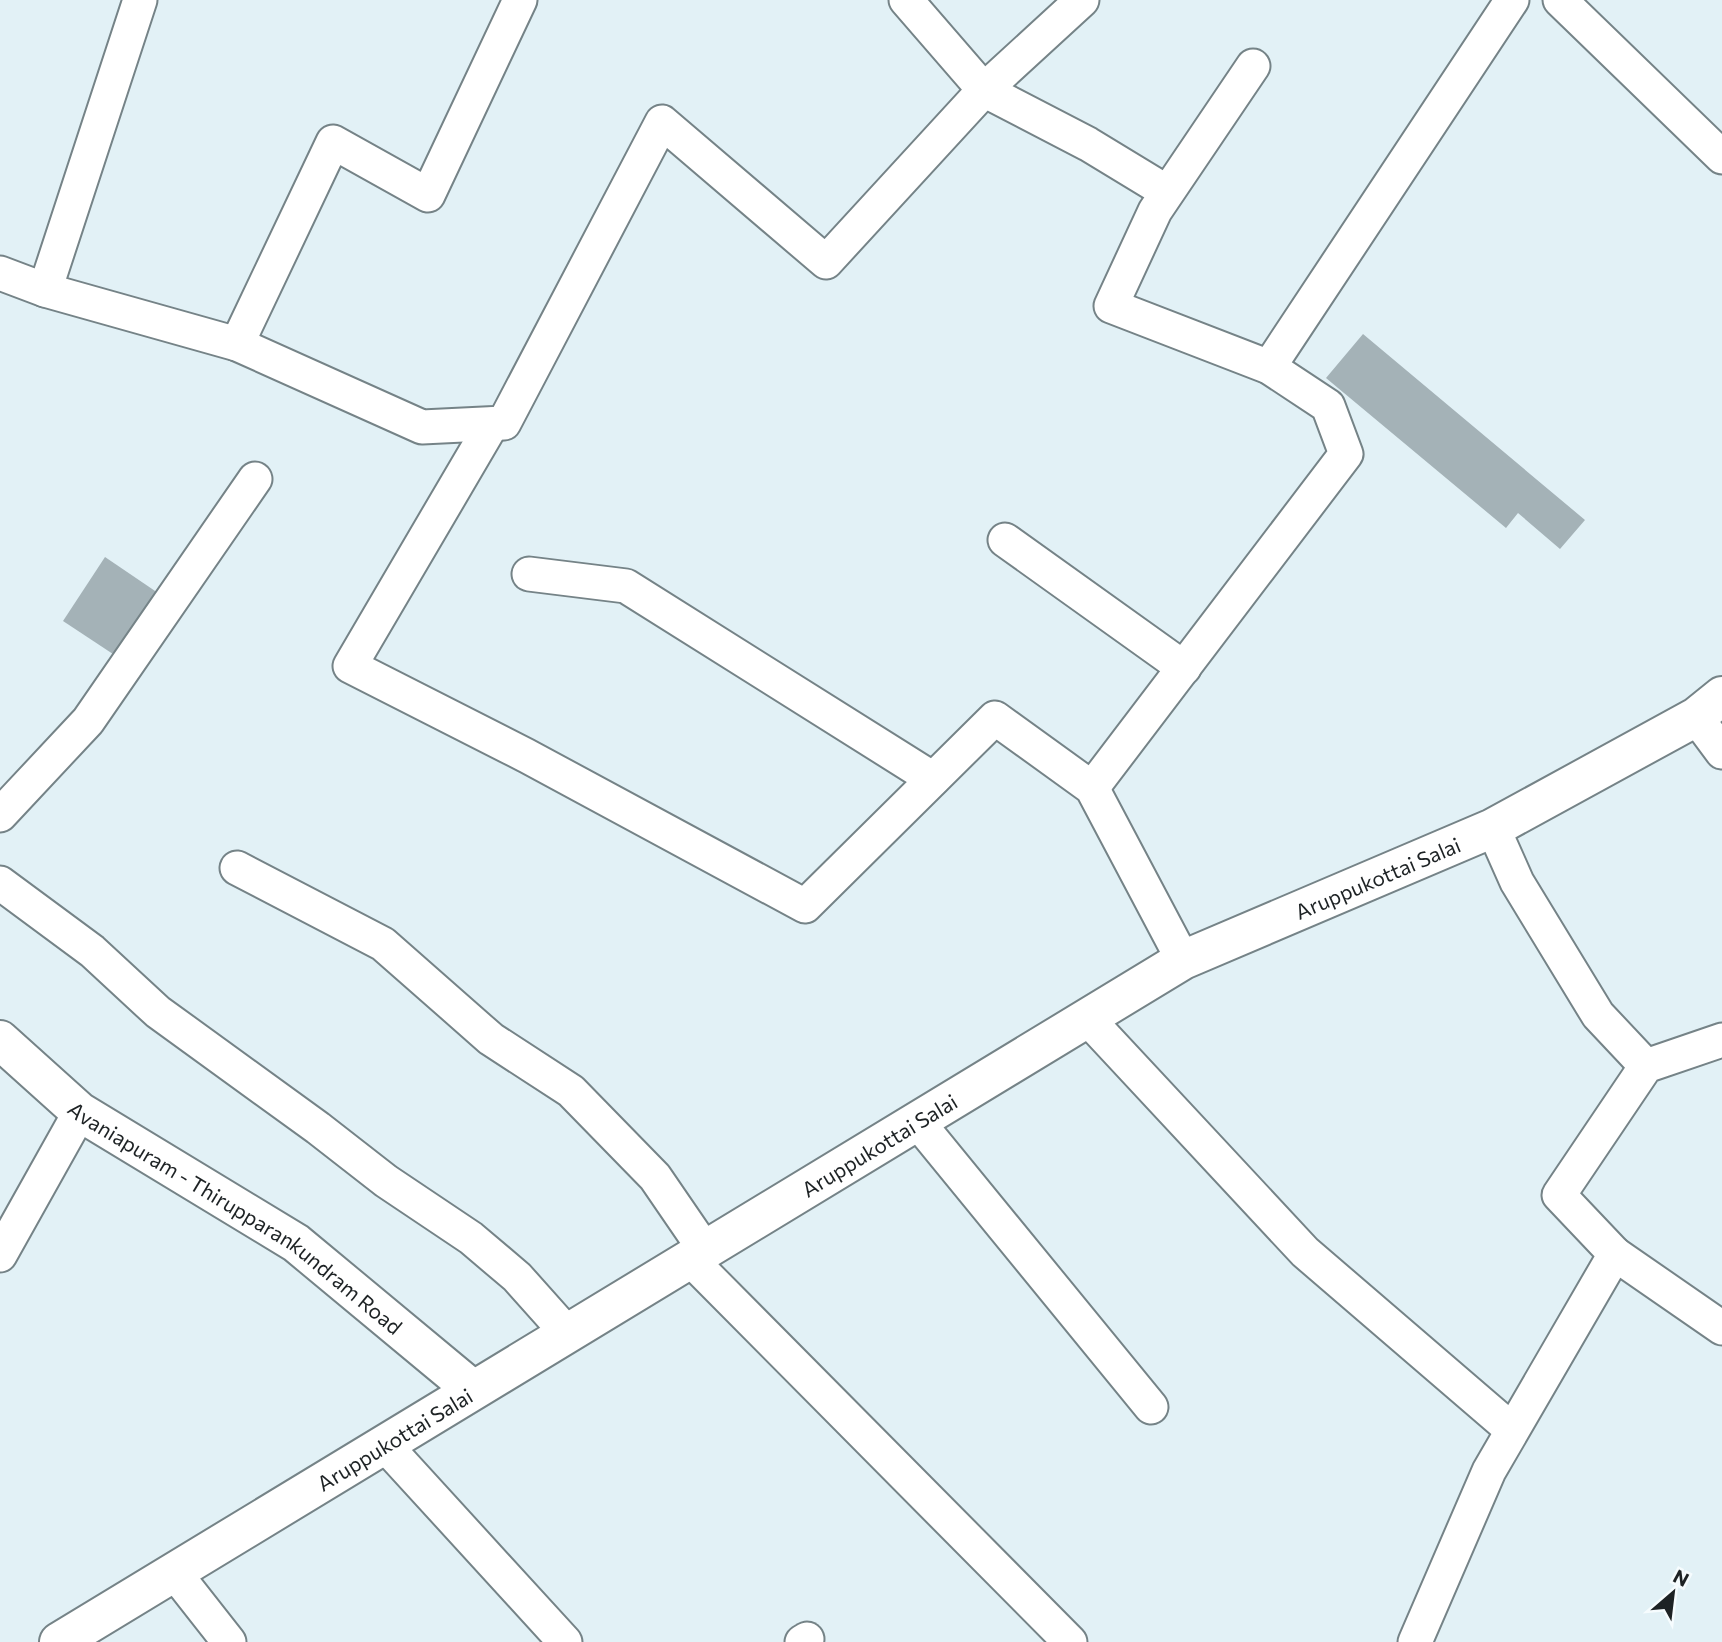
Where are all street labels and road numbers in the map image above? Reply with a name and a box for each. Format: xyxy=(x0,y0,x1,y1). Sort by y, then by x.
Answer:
street label: Aruppukottai Salai xyxy=(1291,831,1464,923)
street label: Aruppukottai Salai xyxy=(797,1088,961,1201)
street label: Avaniapuram - Thirupparankundram Road xyxy=(64,1095,408,1339)
street label: Aruppukottai Salai xyxy=(312,1382,476,1495)

